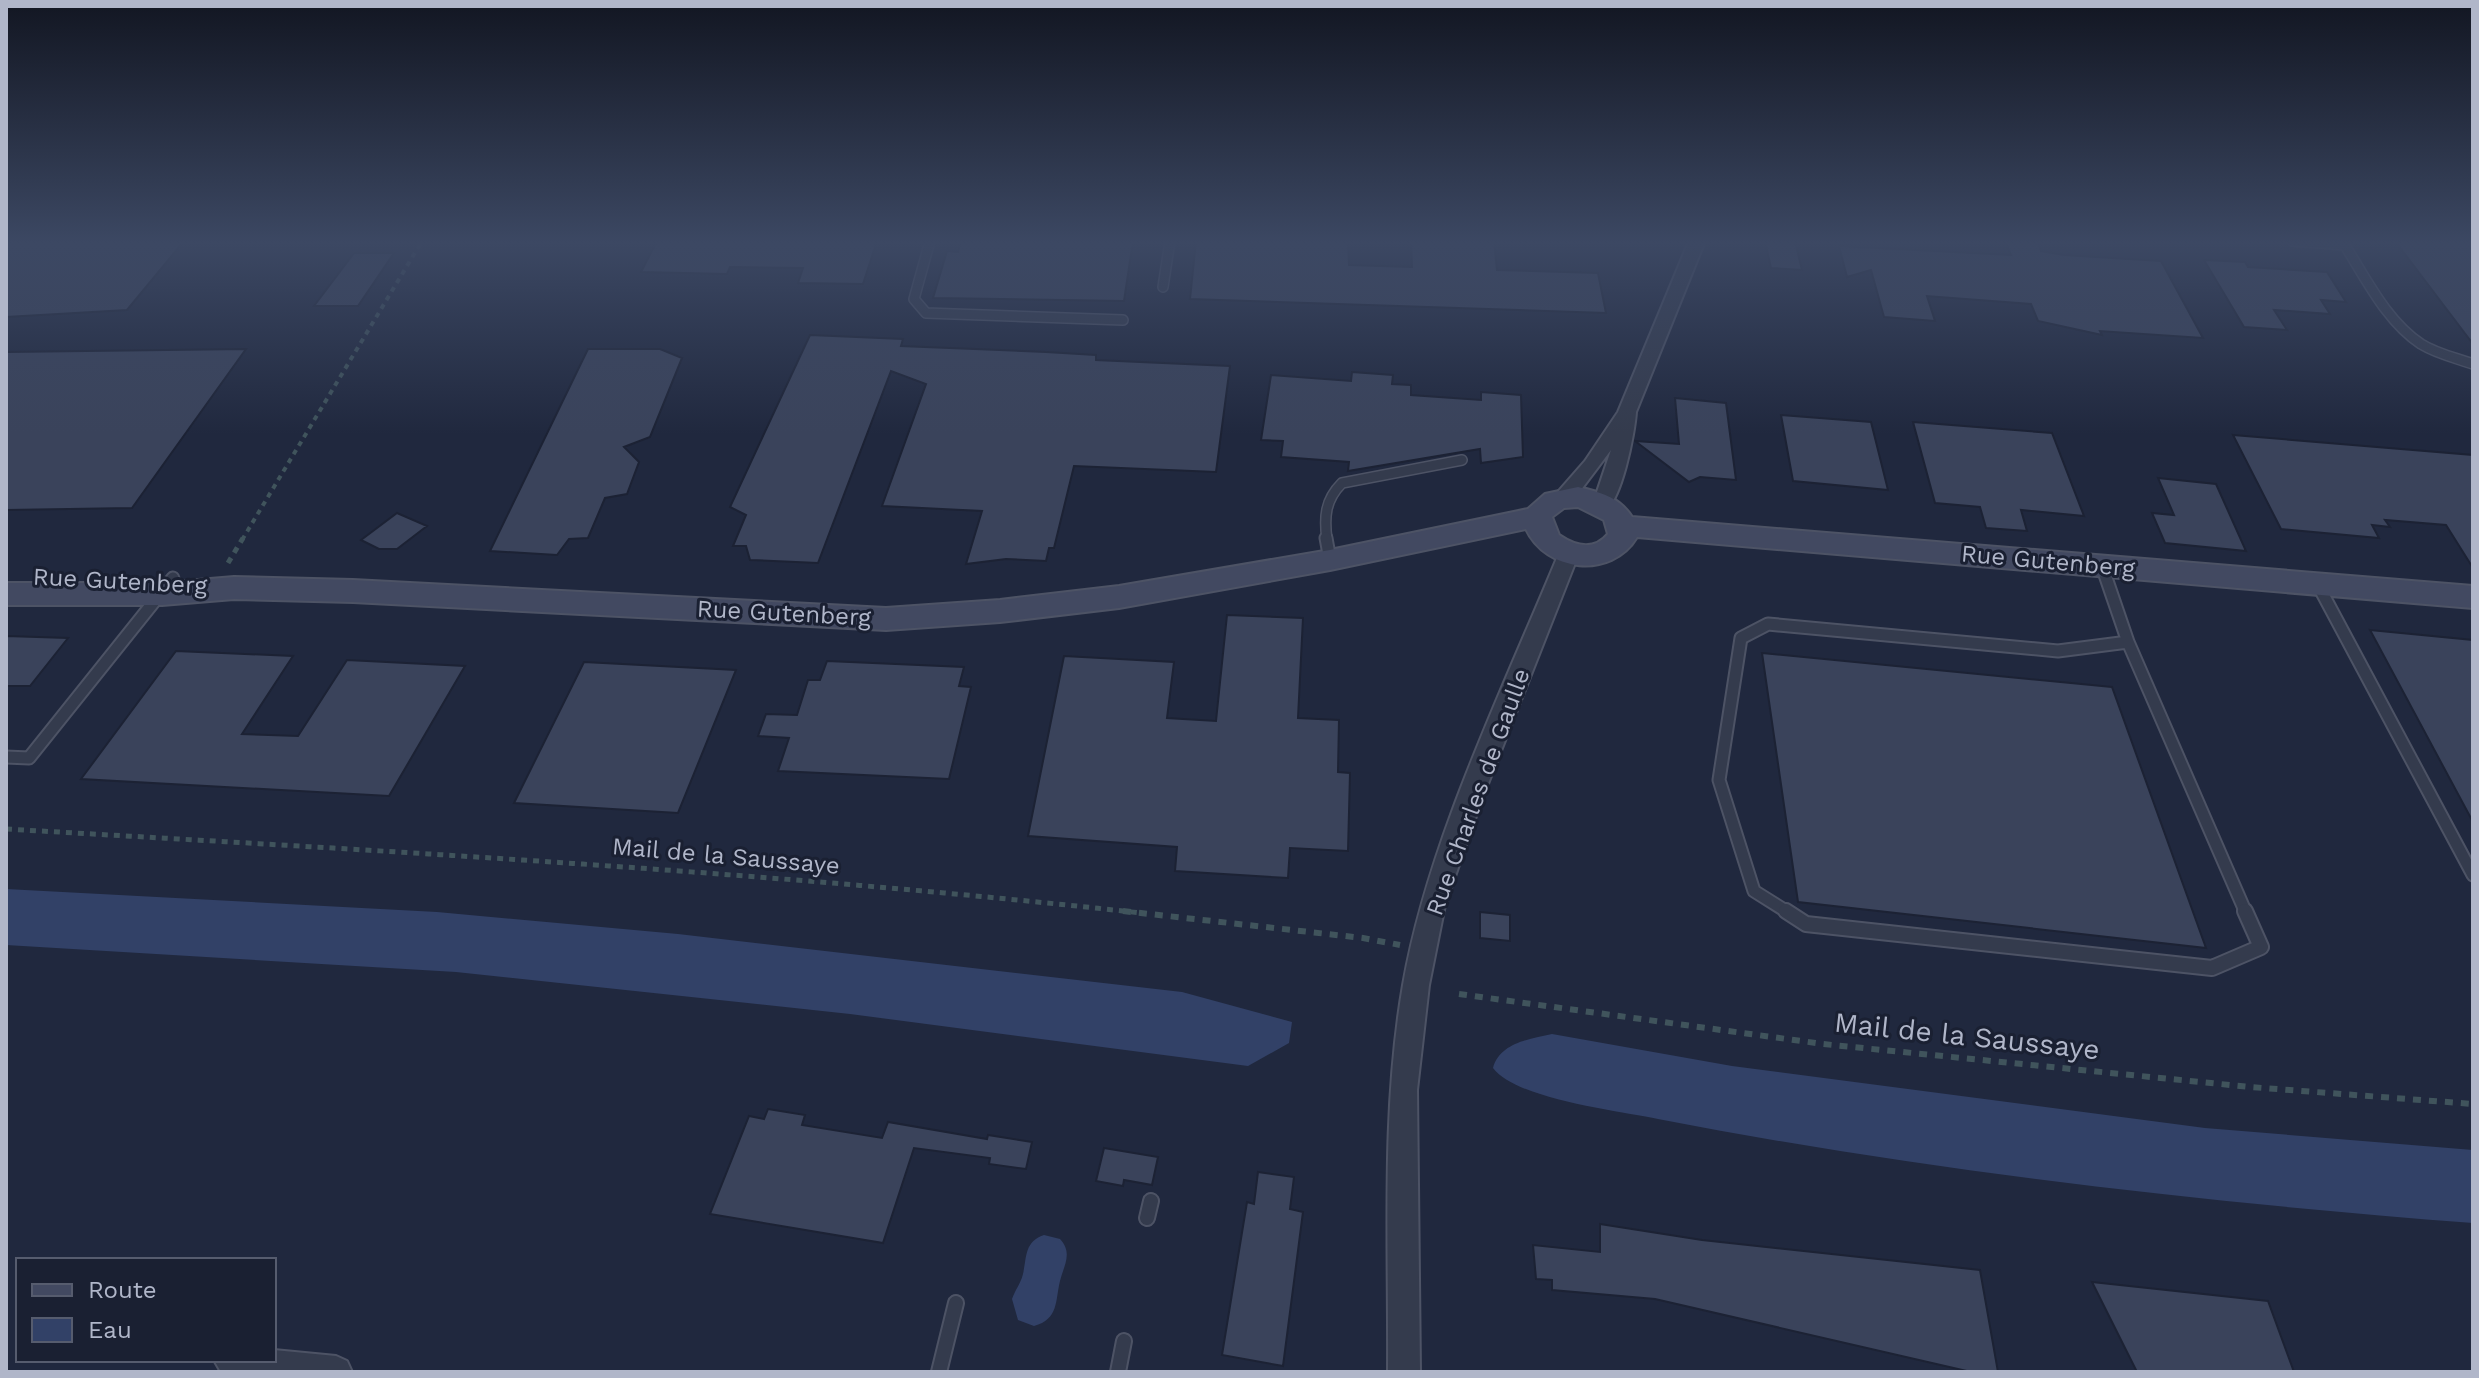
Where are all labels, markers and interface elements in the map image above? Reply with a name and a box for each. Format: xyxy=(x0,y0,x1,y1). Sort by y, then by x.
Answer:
street label: Rue Gutenberg xyxy=(1960,539,2136,583)
street label: Rue Gutenberg xyxy=(32,562,208,600)
street label: Rue Gutenberg xyxy=(696,594,872,632)
street label: Rue Charles de Gaulle xyxy=(1420,665,1536,919)
street label: Mail de la Saussaye xyxy=(611,832,841,880)
street label: Mail de la Saussaye xyxy=(1833,1006,2101,1066)
legend xyxy=(16,1258,276,1362)
text: Route xyxy=(88,1276,157,1304)
text: Eau xyxy=(88,1316,132,1344)

